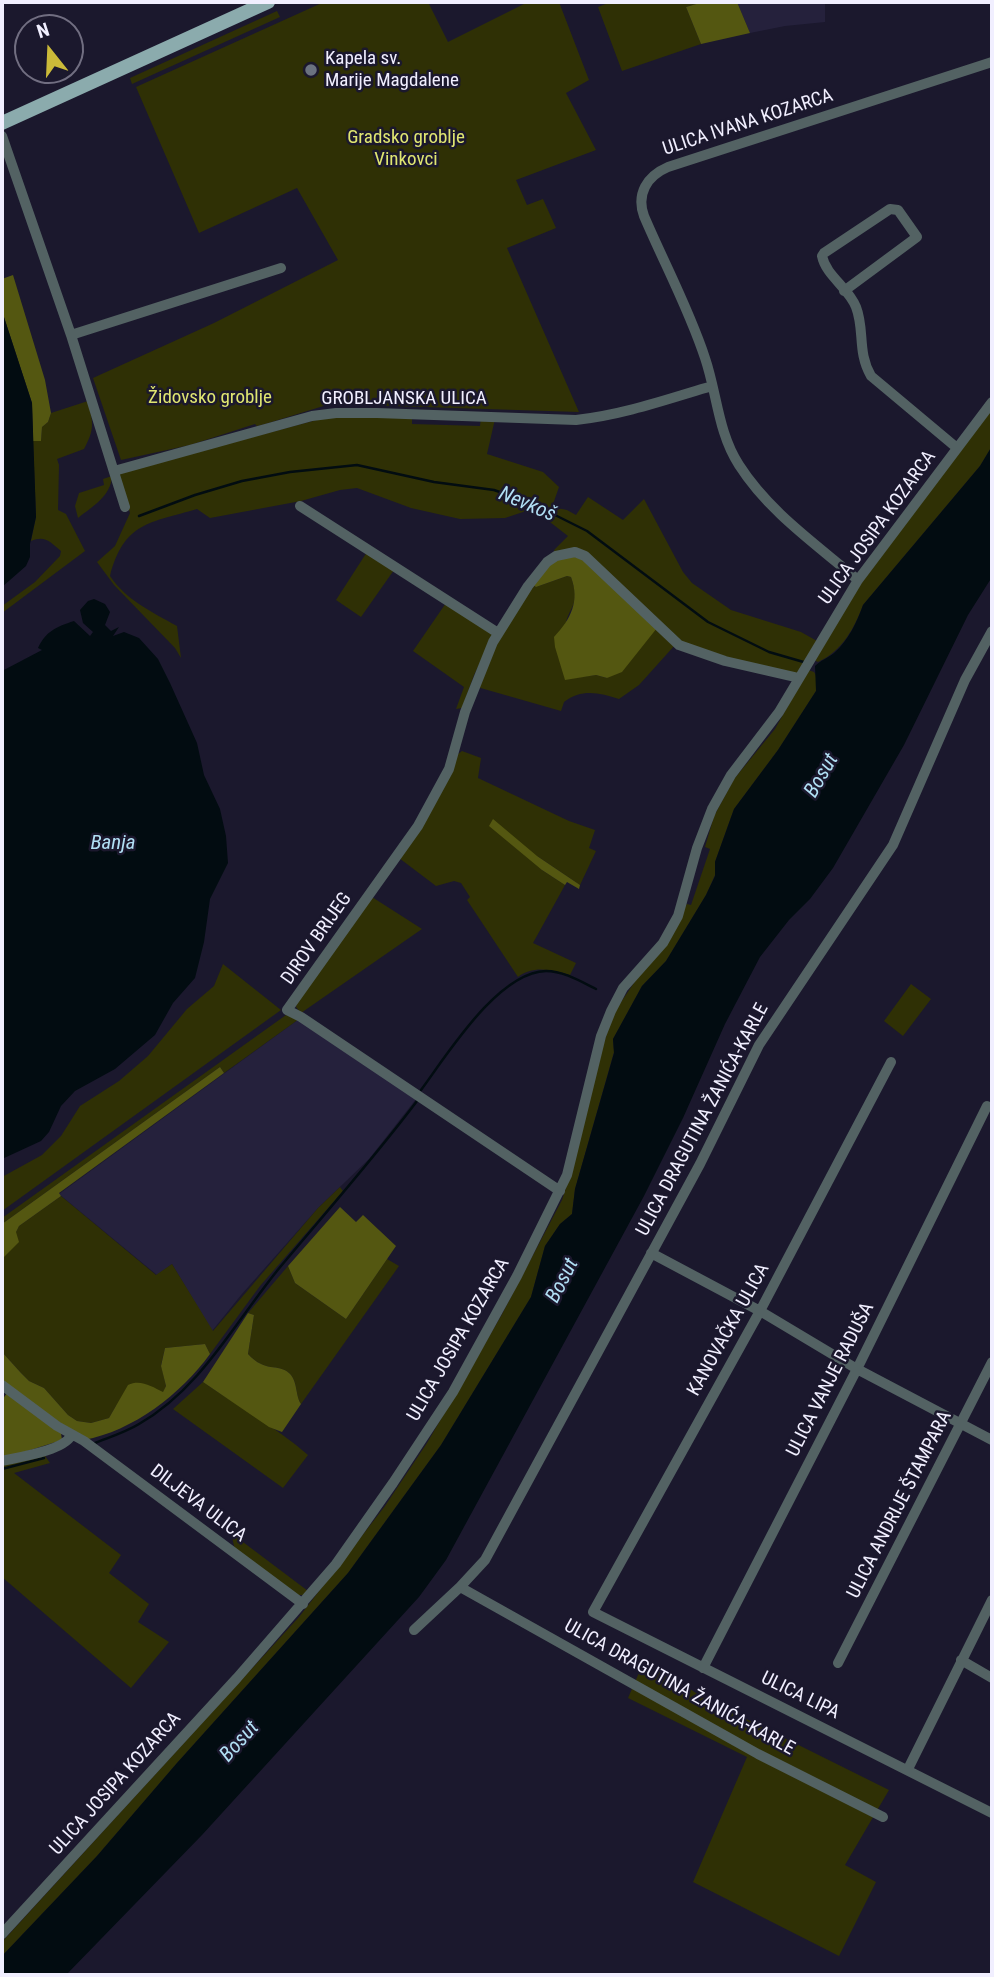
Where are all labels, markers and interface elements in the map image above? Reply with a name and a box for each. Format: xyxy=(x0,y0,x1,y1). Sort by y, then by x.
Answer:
north arrow xyxy=(14,14,84,84)
text: N xyxy=(34,18,52,43)
place label: Kapela sv. Marije Magdalene xyxy=(325,48,459,92)
marker: Kapela sv. Marije Magdalene xyxy=(303,62,319,78)
street label: ULICA IVANA KOZARCA xyxy=(660,85,836,161)
park label: Gradsko groblje Vinkovci xyxy=(347,127,465,171)
park label: Židovsko groblje xyxy=(148,387,272,409)
street label: GROBLJANSKA ULICA xyxy=(321,388,487,410)
street label: ULICA JOSIPA KOZARCA xyxy=(815,447,941,609)
water label: Nevkoš xyxy=(495,482,559,528)
water label: Bosut xyxy=(799,750,845,802)
water label: Banja xyxy=(90,831,136,857)
street label: DIROV BRIJEG xyxy=(277,889,357,989)
street label: ULICA DRAGUTINA ŽANIĆA-KARLE xyxy=(632,1000,774,1240)
street label: ULICA JOSIPA KOZARCA xyxy=(403,1254,515,1426)
water label: Bosut xyxy=(541,1255,585,1307)
street label: KANOVAČKA ULICA xyxy=(683,1260,775,1400)
street label: ULICA VANJE RADUŠA xyxy=(782,1299,880,1461)
street label: ULICA ANDRIJE ŠTAMPARA xyxy=(843,1407,957,1603)
street label: DILJEVA ULICA xyxy=(145,1460,251,1548)
street label: ULICA DRAGUTINA ŽANIĆA-KARLE xyxy=(560,1615,798,1761)
street label: ULICA LIPA xyxy=(757,1667,843,1725)
street label: ULICA JOSIPA KOZARCA xyxy=(46,1708,186,1860)
water label: Bosut xyxy=(215,1716,265,1768)

